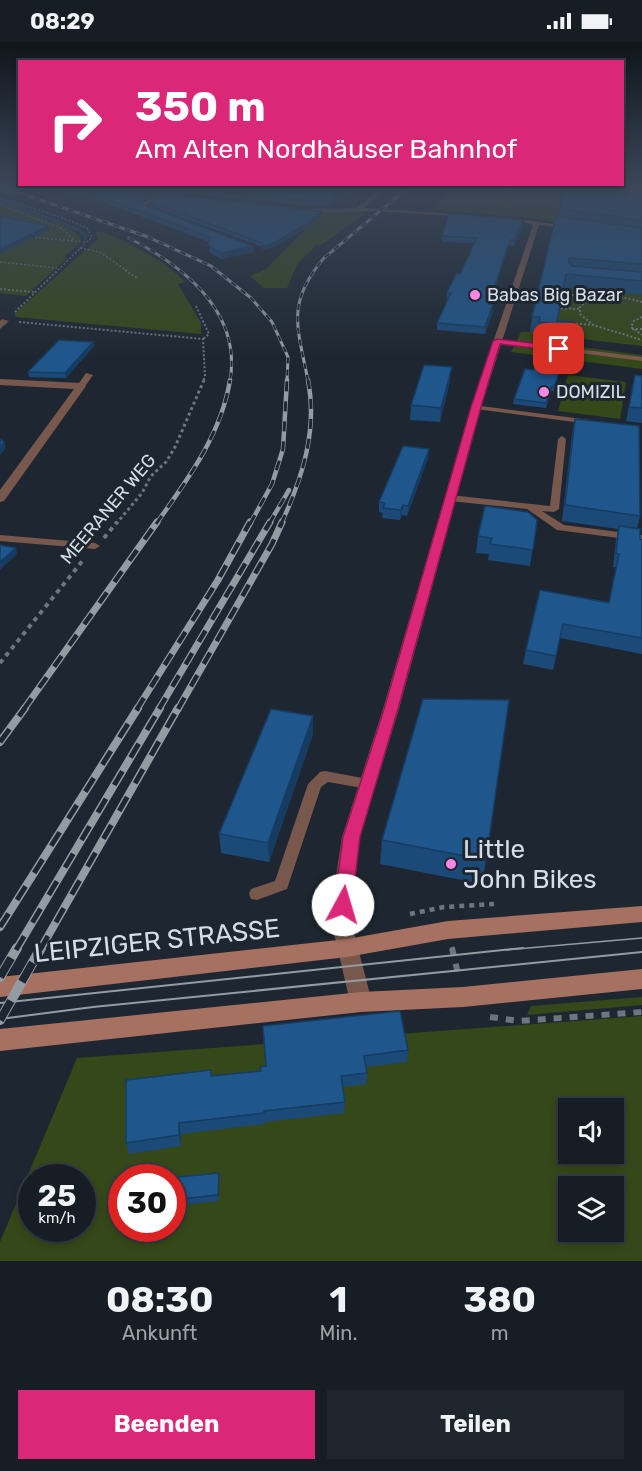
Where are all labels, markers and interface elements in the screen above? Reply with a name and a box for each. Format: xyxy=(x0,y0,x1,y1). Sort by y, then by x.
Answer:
text: 08:29 xyxy=(30,8,95,35)
text: 350 m xyxy=(135,82,266,132)
icon: right xyxy=(36,84,114,162)
text: Am Alten Nordhäuser Bahnhof xyxy=(135,133,517,165)
place label: Babas Big Bazar xyxy=(487,284,623,306)
marker: Babas Big Bazar xyxy=(468,288,482,302)
pin xyxy=(533,323,584,374)
icon: arrive xyxy=(542,332,575,365)
place label: DOMIZIL xyxy=(556,381,626,403)
marker: DOMIZIL xyxy=(537,385,551,399)
street label: MEERANER WEG xyxy=(56,450,160,568)
place label: Little John Bikes xyxy=(463,834,597,895)
marker: Little John Bikes xyxy=(444,857,458,871)
position arrow xyxy=(311,873,375,937)
street label: LEIPZIGER STRASSE xyxy=(33,913,281,969)
map controls xyxy=(558,1098,624,1242)
button: sound xyxy=(558,1098,624,1164)
speed limit sign: 30 xyxy=(108,1164,186,1242)
button: layers xyxy=(558,1176,624,1242)
text: 25 xyxy=(38,1178,76,1214)
text: km/h xyxy=(38,1209,76,1227)
text: 08:30 xyxy=(106,1278,214,1321)
text: 1 xyxy=(330,1278,347,1321)
text: 380 xyxy=(463,1278,536,1321)
text: Ankunft xyxy=(122,1321,197,1345)
text: Min. xyxy=(320,1321,357,1345)
text: m xyxy=(491,1321,509,1345)
button: Beenden xyxy=(18,1390,315,1459)
button: Teilen xyxy=(327,1390,624,1459)

